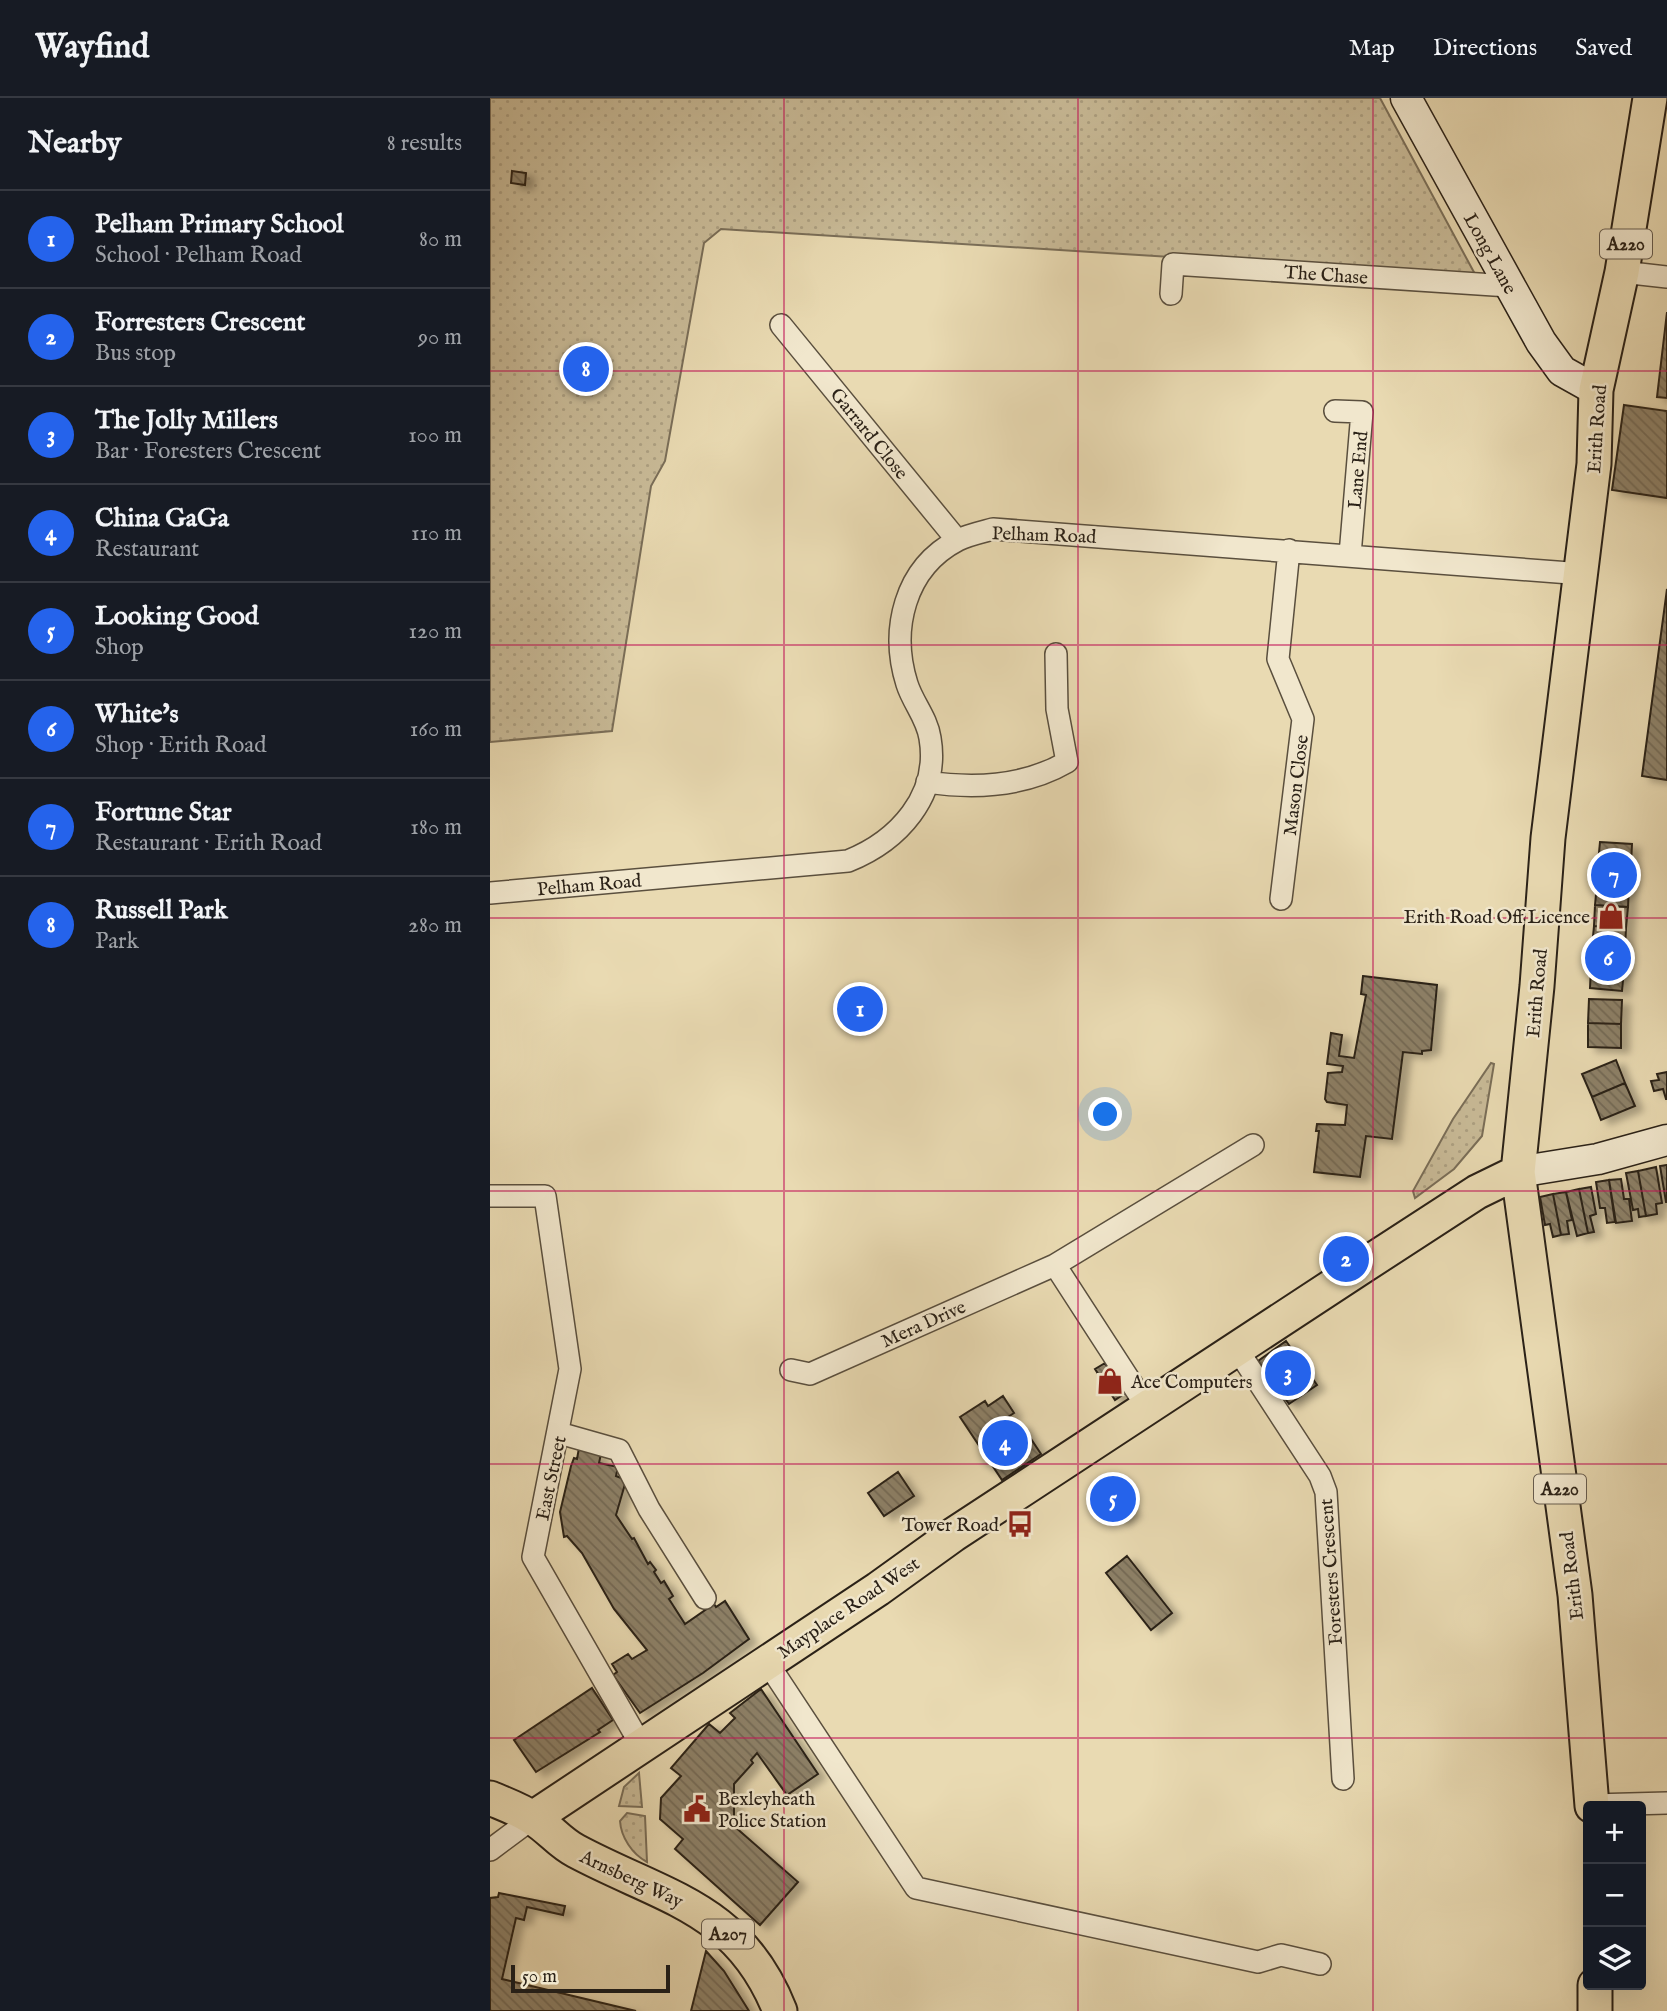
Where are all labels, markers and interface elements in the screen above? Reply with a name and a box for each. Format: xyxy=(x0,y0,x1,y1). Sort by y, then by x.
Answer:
text: Wayfind xyxy=(35,27,149,69)
text: Map xyxy=(1349,33,1395,64)
text: Directions xyxy=(1433,33,1537,64)
text: Saved xyxy=(1575,33,1632,64)
text: Nearby xyxy=(28,125,121,163)
text: 8 results xyxy=(387,129,462,158)
text: Pelham Primary School xyxy=(95,208,344,241)
street label: Long Lane xyxy=(1457,209,1521,299)
text: 1 xyxy=(47,225,55,254)
text: 80 m xyxy=(419,225,462,254)
road number: A220 xyxy=(1600,230,1652,258)
text: School · Pelham Road xyxy=(95,241,302,270)
street label: The Chase xyxy=(1283,261,1369,291)
text: Forresters Crescent xyxy=(95,306,306,339)
text: 2 xyxy=(46,323,56,352)
text: 90 m xyxy=(418,323,462,352)
text: Bus stop xyxy=(95,339,176,368)
pin: 8 xyxy=(563,343,609,395)
street label: Erith Road xyxy=(1583,383,1613,474)
street label: Garrard Close xyxy=(824,384,913,485)
text: The Jolly Millers xyxy=(95,404,278,437)
text: 3 xyxy=(47,421,55,450)
text: 100 m xyxy=(408,421,462,450)
street label: Lane End xyxy=(1344,429,1374,510)
text: Bar · Foresters Crescent xyxy=(95,437,322,466)
text: China GaGa xyxy=(95,502,229,535)
text: 4 xyxy=(45,519,57,548)
text: 110 m xyxy=(411,519,462,548)
street label: Pelham Road xyxy=(991,522,1098,550)
text: Restaurant xyxy=(95,535,199,564)
text: Looking Good xyxy=(95,600,259,633)
text: 5 xyxy=(47,617,55,646)
text: 120 m xyxy=(409,617,462,646)
text: Shop xyxy=(95,633,144,662)
text: White's xyxy=(95,698,179,731)
text: 6 xyxy=(46,715,56,744)
text: 160 m xyxy=(410,715,462,744)
text: Shop · Erith Road xyxy=(95,731,267,760)
street label: Mason Close xyxy=(1279,733,1315,837)
text: Fortune Star xyxy=(95,796,232,829)
text: 7 xyxy=(46,813,56,842)
text: 180 m xyxy=(410,813,462,842)
text: Restaurant · Erith Road xyxy=(95,829,322,858)
pin: 7 xyxy=(1591,849,1637,901)
street label: Pelham Road xyxy=(536,869,643,903)
text: Russell Park xyxy=(95,894,228,927)
shop icon: Erith Road Off Licence xyxy=(1596,901,1626,931)
place label: Erith Road Off Licence xyxy=(1403,906,1590,930)
text: 8 xyxy=(46,911,56,940)
text: 280 m xyxy=(408,911,462,940)
text: Park xyxy=(95,927,139,956)
pin: 6 xyxy=(1585,932,1631,984)
street label: Erith Road xyxy=(1522,947,1554,1039)
pin: 1 xyxy=(837,983,883,1035)
your location xyxy=(1088,1097,1122,1131)
pin: 2 xyxy=(1323,1233,1369,1285)
street label: Mera Drive xyxy=(878,1295,970,1354)
pin: 3 xyxy=(1265,1347,1311,1399)
shop icon: Ace Computers xyxy=(1095,1366,1125,1396)
place label: Ace Computers xyxy=(1130,1371,1252,1395)
pin: 4 xyxy=(982,1417,1028,1469)
street label: East Street xyxy=(531,1433,573,1523)
pin: 5 xyxy=(1090,1473,1136,1525)
road number: A220 xyxy=(1534,1474,1586,1504)
street label: Foresters Crescent xyxy=(1315,1497,1349,1646)
bus stop icon: Tower Road xyxy=(1005,1509,1035,1539)
place label: Tower Road xyxy=(902,1514,1000,1538)
street label: Erith Road xyxy=(1556,1529,1590,1621)
street label: Mayplace Road West xyxy=(774,1552,925,1665)
place label: Bexleyheath Police Station xyxy=(718,1788,826,1834)
public building icon: Bexleyheath Police Station xyxy=(682,1794,712,1824)
map controls xyxy=(1583,1801,1646,1990)
button: + xyxy=(1583,1801,1646,1864)
street label: Arnsberg Way xyxy=(575,1845,687,1914)
button: − xyxy=(1583,1864,1646,1927)
road number: A207 xyxy=(702,1920,754,1948)
button: layers xyxy=(1583,1927,1646,1990)
scale bar xyxy=(511,1962,670,1994)
text: 50 m xyxy=(522,1965,557,1989)

